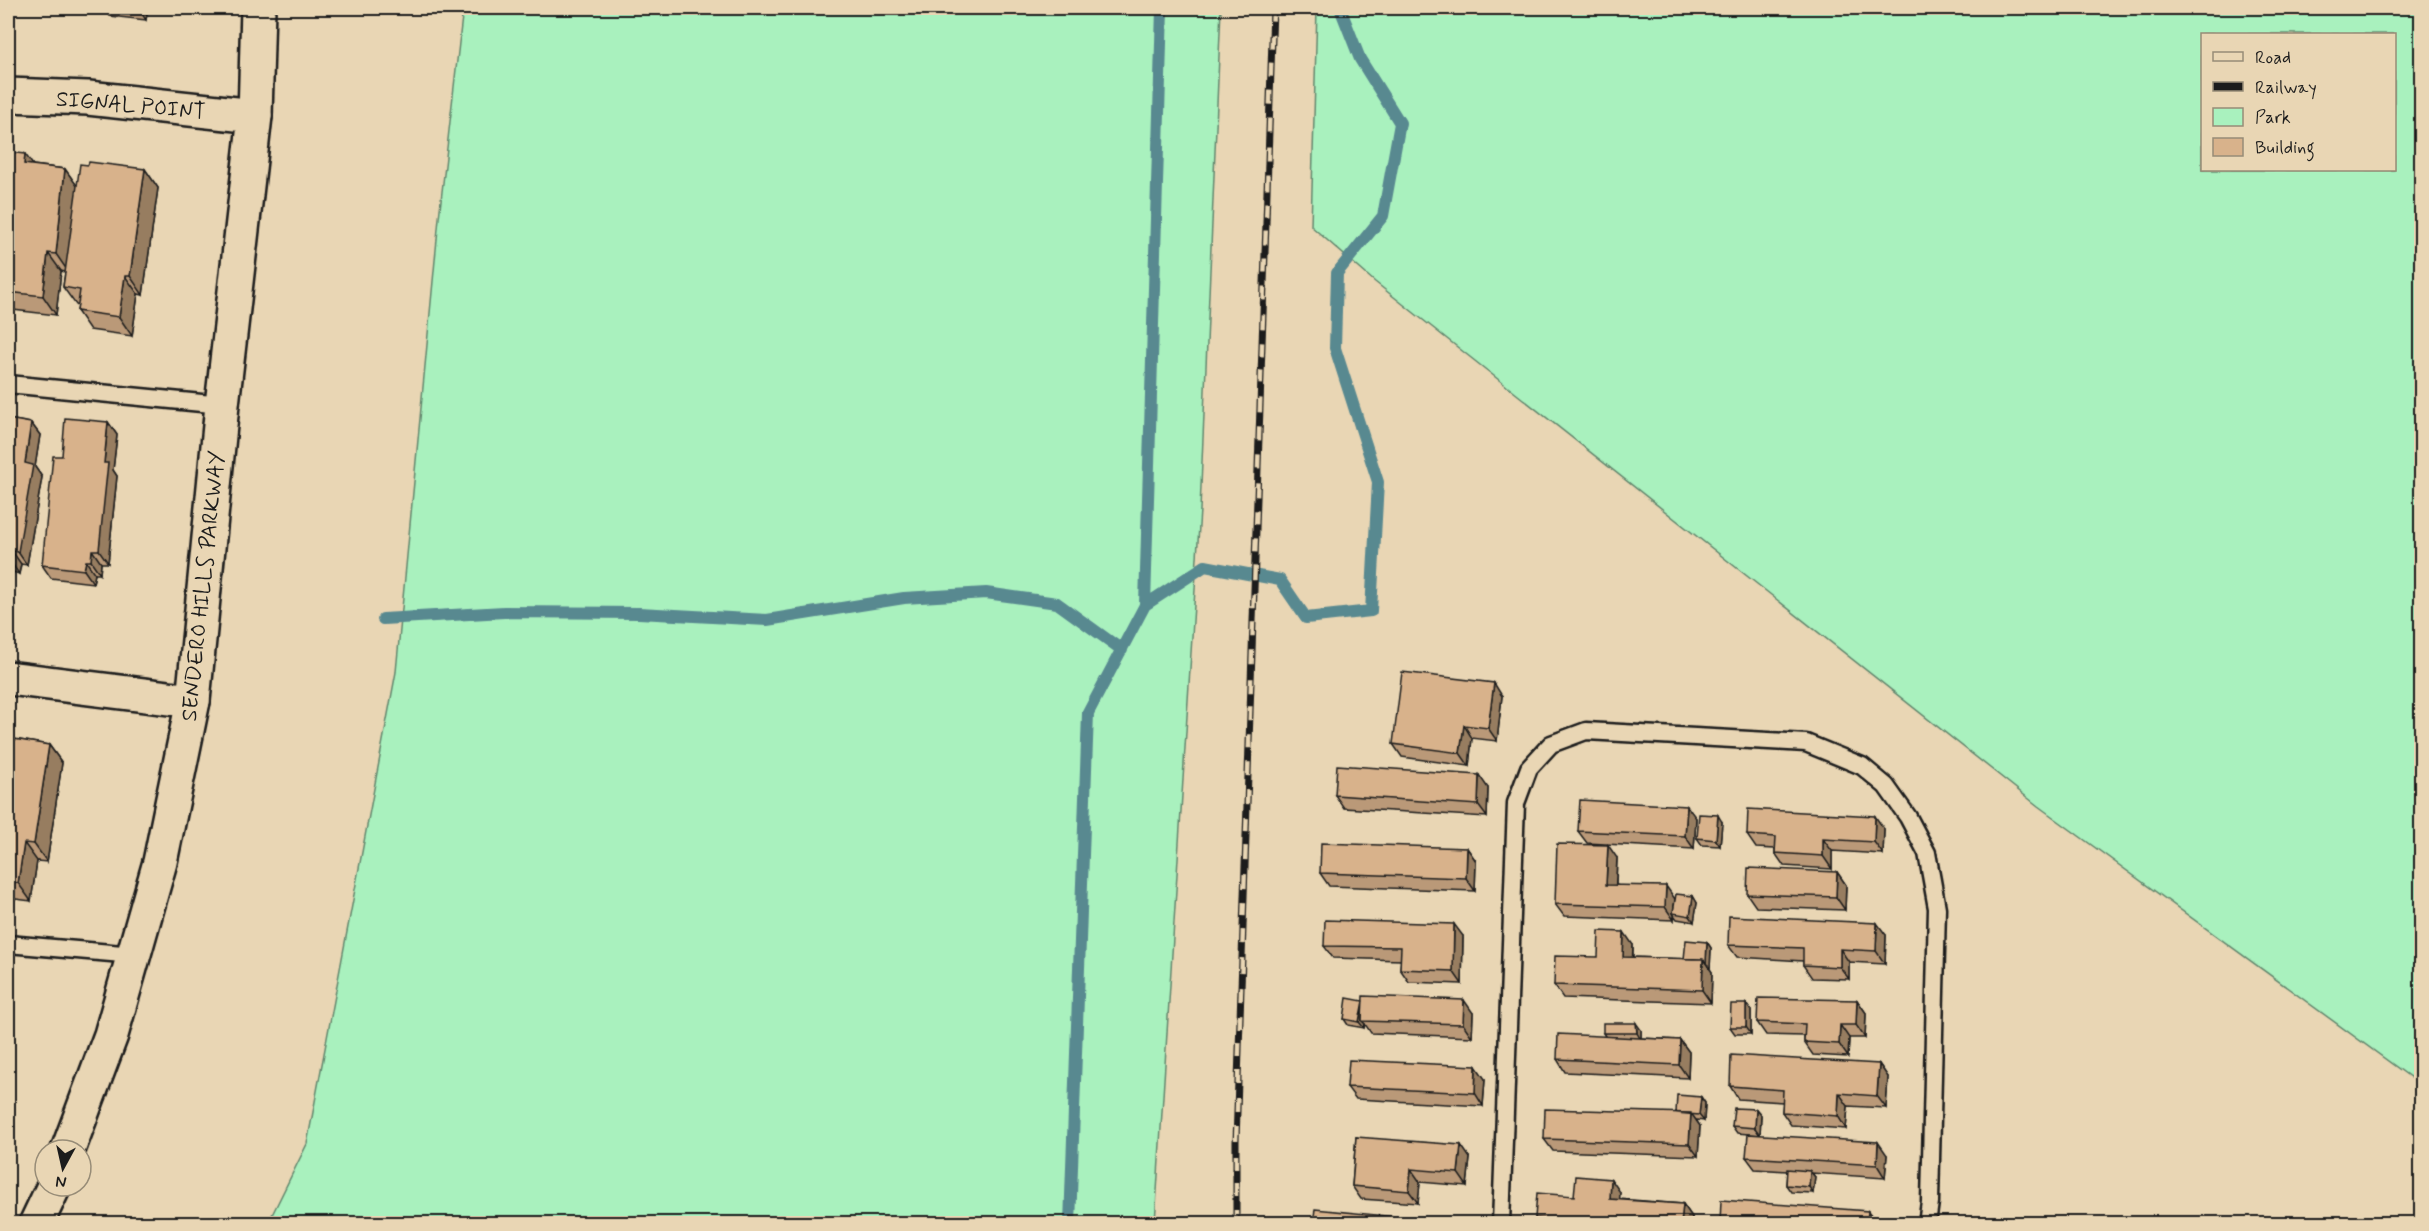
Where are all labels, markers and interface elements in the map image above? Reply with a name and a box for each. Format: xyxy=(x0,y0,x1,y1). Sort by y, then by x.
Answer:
legend xyxy=(2201,33,2396,171)
text: Road xyxy=(2255,46,2291,70)
text: Railway xyxy=(2255,76,2317,100)
street label: SIGNAL POINT xyxy=(55,86,207,126)
text: Park xyxy=(2255,106,2291,130)
text: Building xyxy=(2255,136,2315,162)
street label: SENDERO HILLS PARKWAY xyxy=(176,450,232,723)
north arrow xyxy=(33,1138,93,1198)
text: N xyxy=(54,1170,68,1193)

